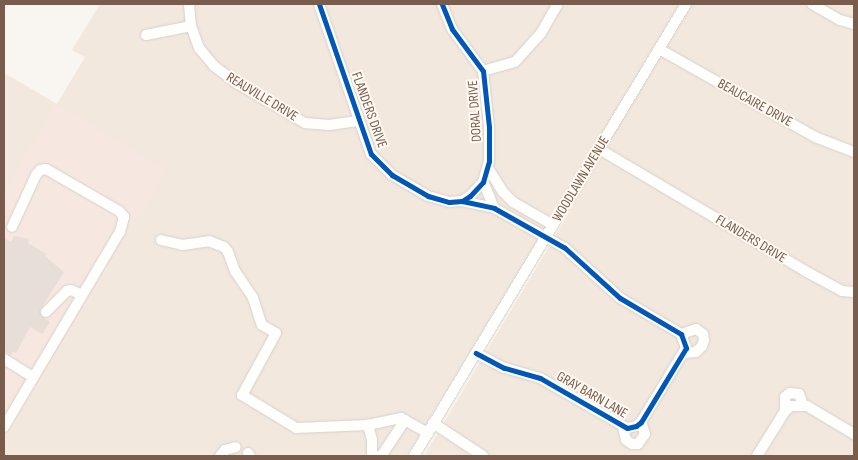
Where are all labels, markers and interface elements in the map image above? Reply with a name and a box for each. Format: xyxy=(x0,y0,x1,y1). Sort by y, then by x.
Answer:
street label: REAUVILLE DRIVE xyxy=(223,69,301,125)
street label: FLANDERS DRIVE xyxy=(347,70,391,150)
street label: BEAUCAIRE DRIVE xyxy=(715,76,795,130)
street label: DORAL DRIVE xyxy=(464,80,486,142)
street label: WOODLAWN AVENUE xyxy=(549,133,613,225)
street label: FLANDERS DRIVE xyxy=(713,211,789,267)
street label: GRAY BARN LANE xyxy=(554,368,630,422)

